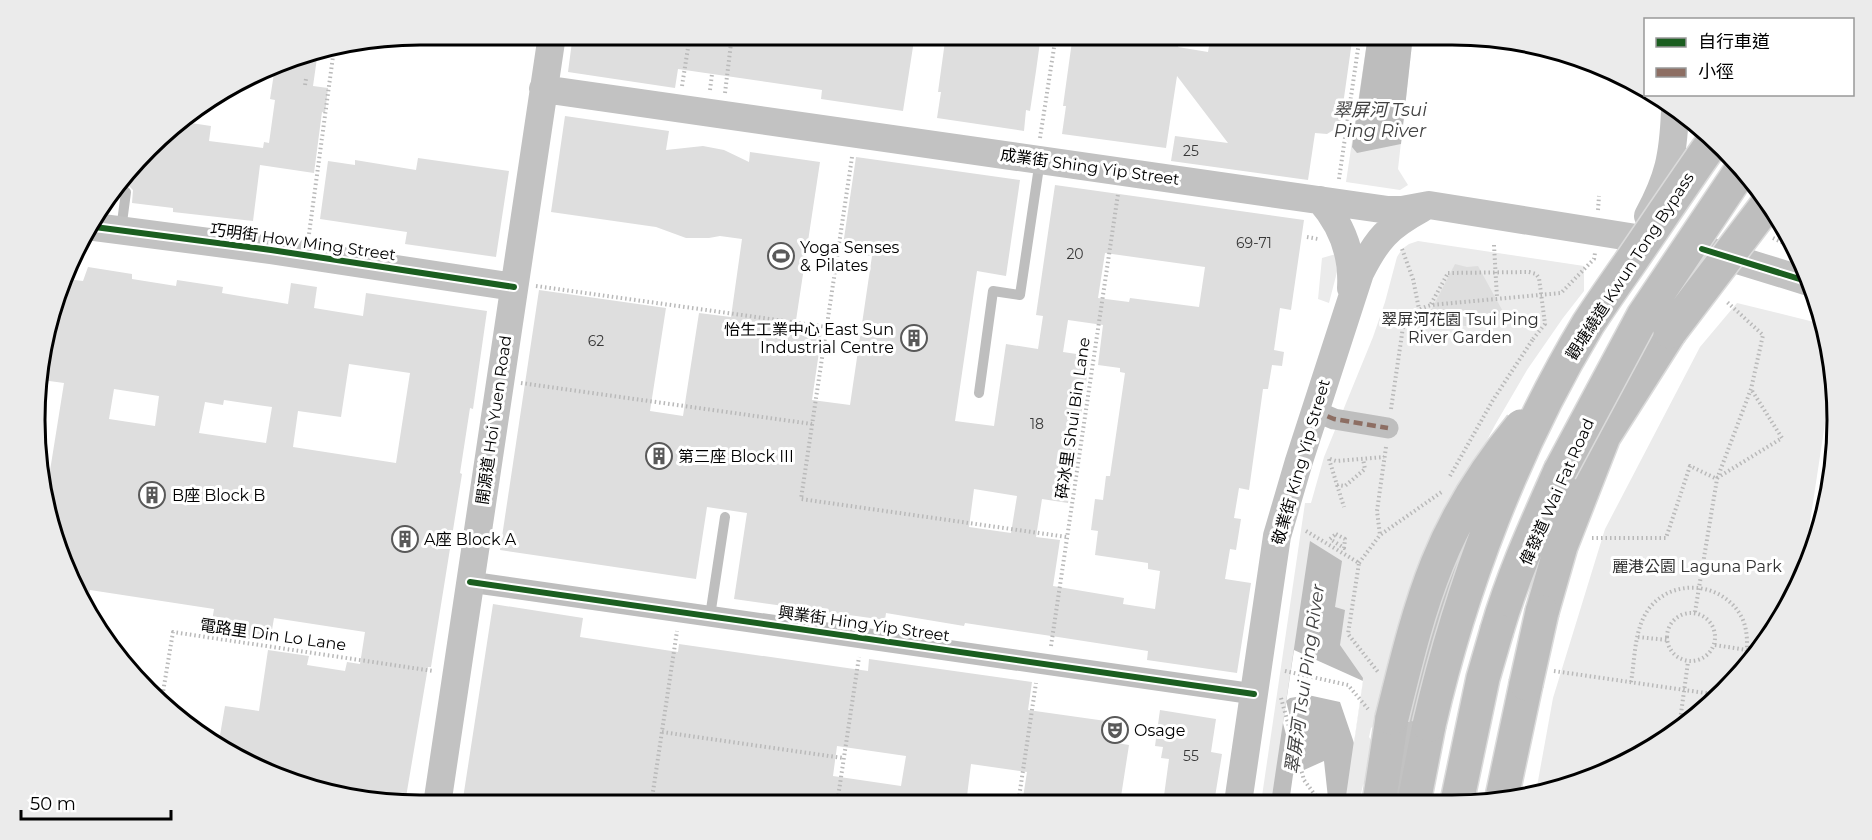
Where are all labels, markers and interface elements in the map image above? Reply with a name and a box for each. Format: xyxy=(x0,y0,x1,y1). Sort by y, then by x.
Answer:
legend xyxy=(1644,18,1854,96)
text: 自行車道 xyxy=(1698,31,1770,53)
text: 小徑 xyxy=(1698,61,1734,83)
water label: 翠屏河 Tsui Ping River xyxy=(1333,99,1427,142)
house number: 25 xyxy=(1183,142,1199,160)
street label: 成業街 Shing Yip Street xyxy=(999,145,1181,189)
street label: 觀塘繞道 Kwun Tong Bypass xyxy=(1562,169,1698,363)
street label: 巧明街 How Ming Street xyxy=(209,220,397,265)
house number: 69-71 xyxy=(1236,234,1272,252)
place label: Yoga Senses & Pilates xyxy=(800,238,900,275)
sports icon: Yoga Senses & Pilates xyxy=(766,241,796,271)
house number: 20 xyxy=(1066,245,1084,263)
park label: 翠屏河花園 Tsui Ping River Garden xyxy=(1381,310,1539,347)
place label: 怡生工業中心 East Sun Industrial Centre xyxy=(724,320,894,357)
building icon: 怡生工業中心 East Sun Industrial Centre xyxy=(899,323,929,353)
house number: 62 xyxy=(588,332,604,350)
street label: 開源道 Hoi Yuen Road xyxy=(473,334,515,506)
street label: 碎冰里 Shui Bin Lane xyxy=(1052,336,1094,500)
street label: 敬業街 King Yip Street xyxy=(1268,376,1334,547)
house number: 18 xyxy=(1030,415,1044,433)
street label: 偉發道 Wai Fat Road xyxy=(1516,416,1598,568)
building icon: 第三座 Block III xyxy=(644,441,674,471)
place label: 第三座 Block III xyxy=(678,447,794,466)
building icon: B座 Block B xyxy=(137,480,167,510)
place label: B座 Block B xyxy=(172,486,265,505)
building icon: A座 Block A xyxy=(390,524,420,554)
place label: A座 Block A xyxy=(424,530,517,549)
park label: 麗港公園 Laguna Park xyxy=(1612,557,1782,576)
water label: 翠屏河 Tsui Ping River xyxy=(1281,582,1329,775)
street label: 興業街 Hing Yip Street xyxy=(777,603,952,646)
street label: 電路里 Din Lo Lane xyxy=(199,615,347,655)
theatre icon: Osage xyxy=(1100,715,1130,745)
place label: Osage xyxy=(1134,721,1185,740)
house number: 55 xyxy=(1183,747,1199,765)
scale bar xyxy=(21,783,171,821)
text: 50 m xyxy=(30,793,76,815)

